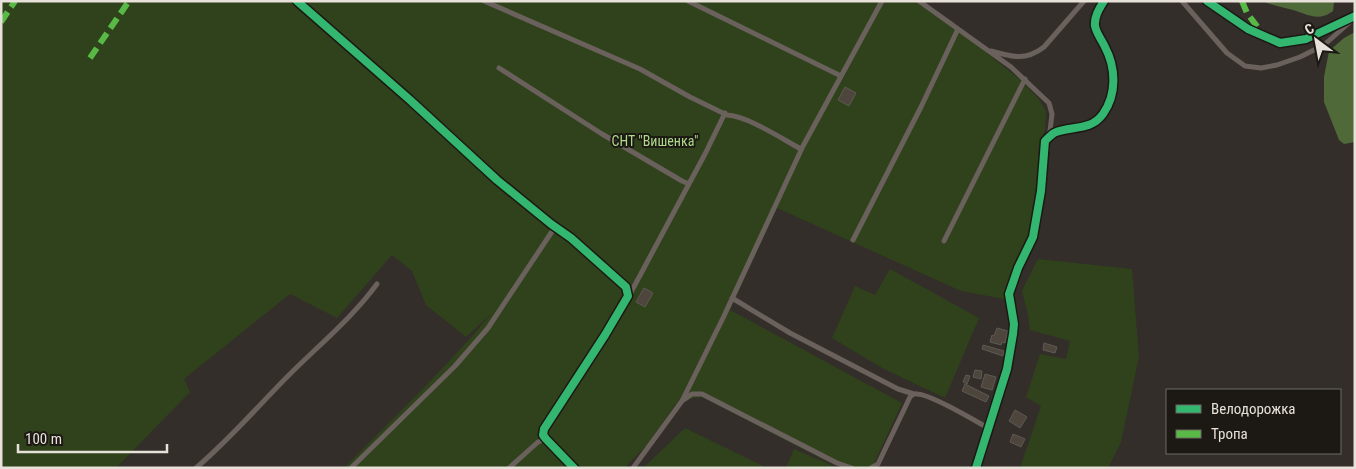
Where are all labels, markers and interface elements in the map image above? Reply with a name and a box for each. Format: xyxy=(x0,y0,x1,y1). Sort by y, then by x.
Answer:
north arrow xyxy=(1291,15,1341,65)
text: С xyxy=(1301,20,1317,38)
park label: СНТ "Вишенка" xyxy=(612,133,698,149)
legend xyxy=(1166,389,1341,454)
text: Велодорожка xyxy=(1211,400,1296,418)
scale bar xyxy=(18,422,166,454)
text: Тропа xyxy=(1211,425,1248,443)
text: 100 m xyxy=(25,430,62,448)

